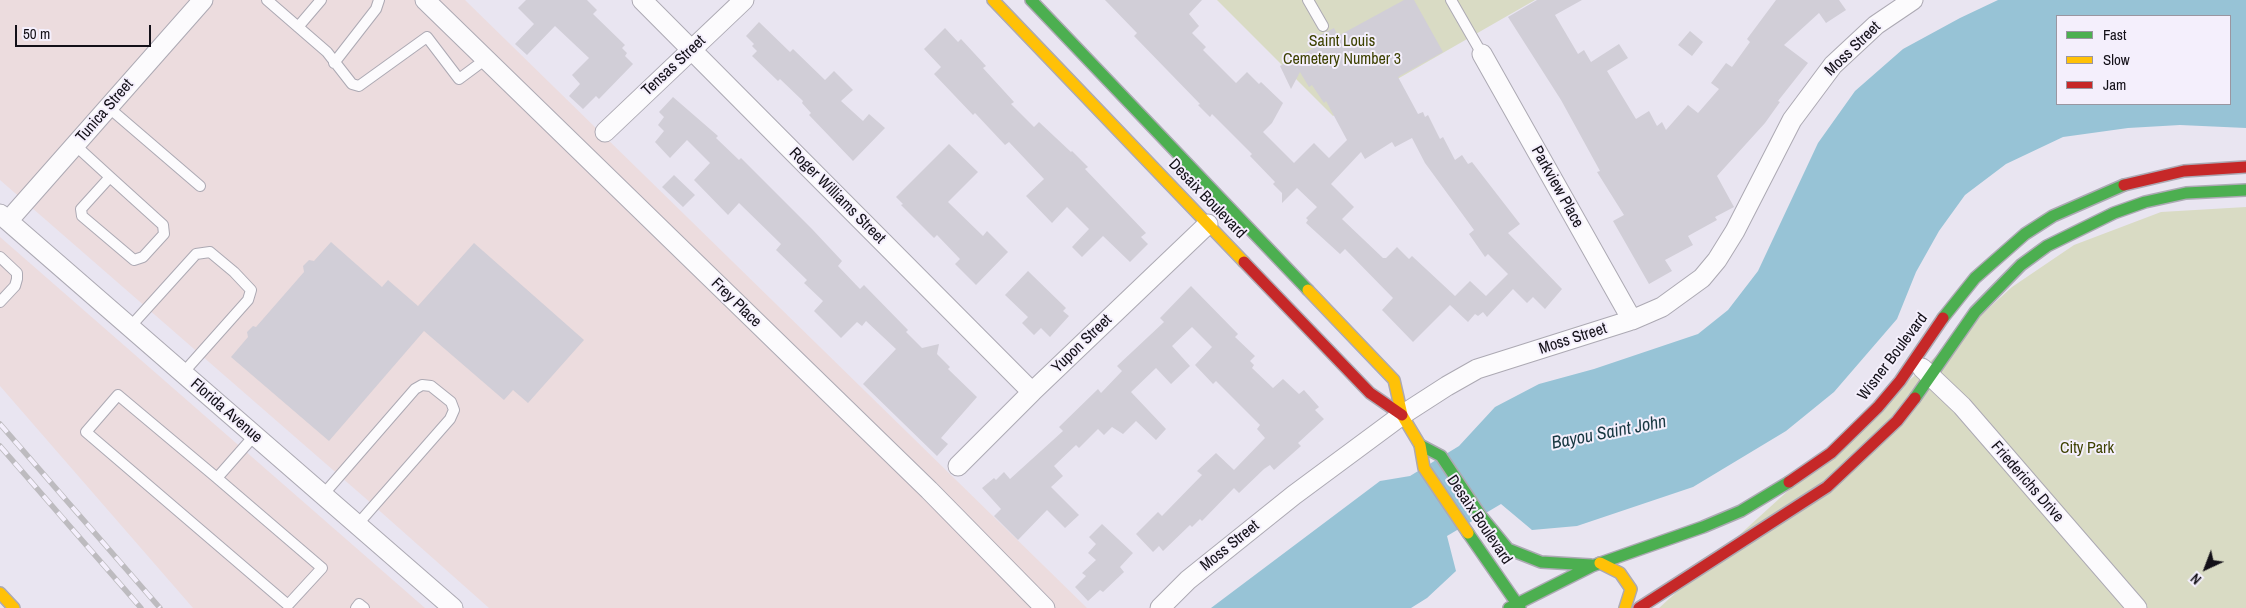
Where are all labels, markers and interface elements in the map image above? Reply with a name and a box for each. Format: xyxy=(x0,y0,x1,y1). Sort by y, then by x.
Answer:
scale bar xyxy=(18,15,154,47)
legend xyxy=(2056,15,2231,105)
street label: Moss Street xyxy=(1821,18,1885,80)
text: 50 m xyxy=(23,23,50,44)
text: Fast xyxy=(2103,24,2126,45)
street label: Tensas Street xyxy=(638,32,710,100)
park label: Saint Louis Cemetery Number 3 xyxy=(1283,32,1401,70)
text: Slow xyxy=(2103,49,2130,70)
text: Jam xyxy=(2103,74,2126,95)
street label: Tunica Street xyxy=(72,75,138,147)
street label: Parkview Place xyxy=(1527,143,1587,231)
street label: Roger Williams Street xyxy=(785,144,889,248)
street label: Desaix Boulevard xyxy=(1164,155,1250,243)
street label: Frey Place xyxy=(707,274,765,332)
street label: Wisner Boulevard xyxy=(1854,310,1932,404)
street label: Yupon Street xyxy=(1048,311,1116,377)
street label: Moss Street xyxy=(1537,319,1609,359)
street label: Florida Avenue xyxy=(186,375,266,447)
water label: Bayou Saint John xyxy=(1550,411,1668,455)
street label: Friederichs Drive xyxy=(1987,437,2067,527)
park label: City Park xyxy=(2060,439,2114,459)
street label: Desaix Boulevard xyxy=(1442,472,1516,568)
street label: Moss Street xyxy=(1197,517,1263,575)
north arrow xyxy=(2181,543,2231,593)
text: N xyxy=(2187,570,2205,588)

